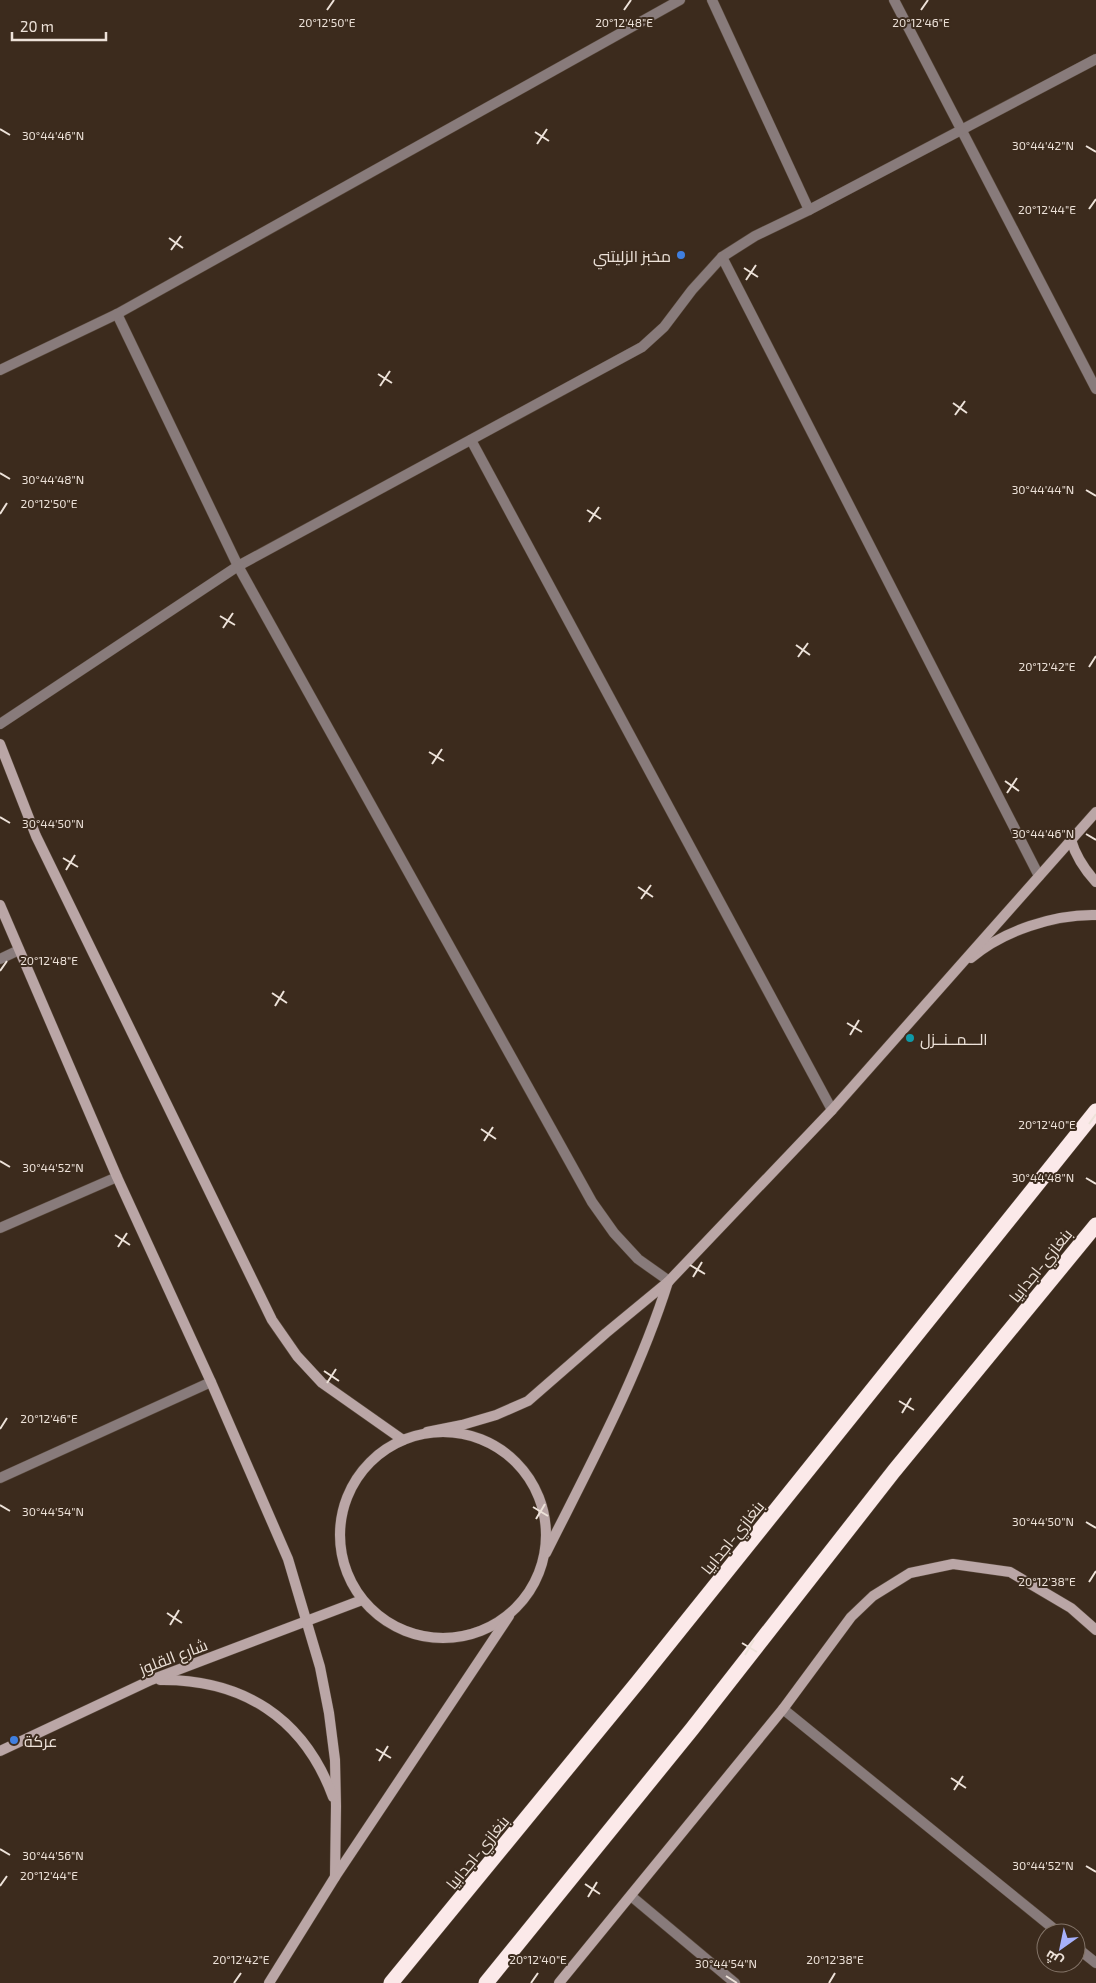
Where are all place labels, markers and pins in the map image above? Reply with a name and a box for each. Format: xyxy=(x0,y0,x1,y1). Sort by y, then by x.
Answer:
place label: مخبز الزليتني xyxy=(593,246,671,270)
marker: مخبز الزليتني xyxy=(675,249,687,261)
place label: الـــمــنــزل xyxy=(920,1029,988,1050)
marker: الـــمــنــزل xyxy=(904,1032,916,1044)
place label: عركة xyxy=(24,1731,58,1751)
marker: عركة xyxy=(8,1734,20,1746)

